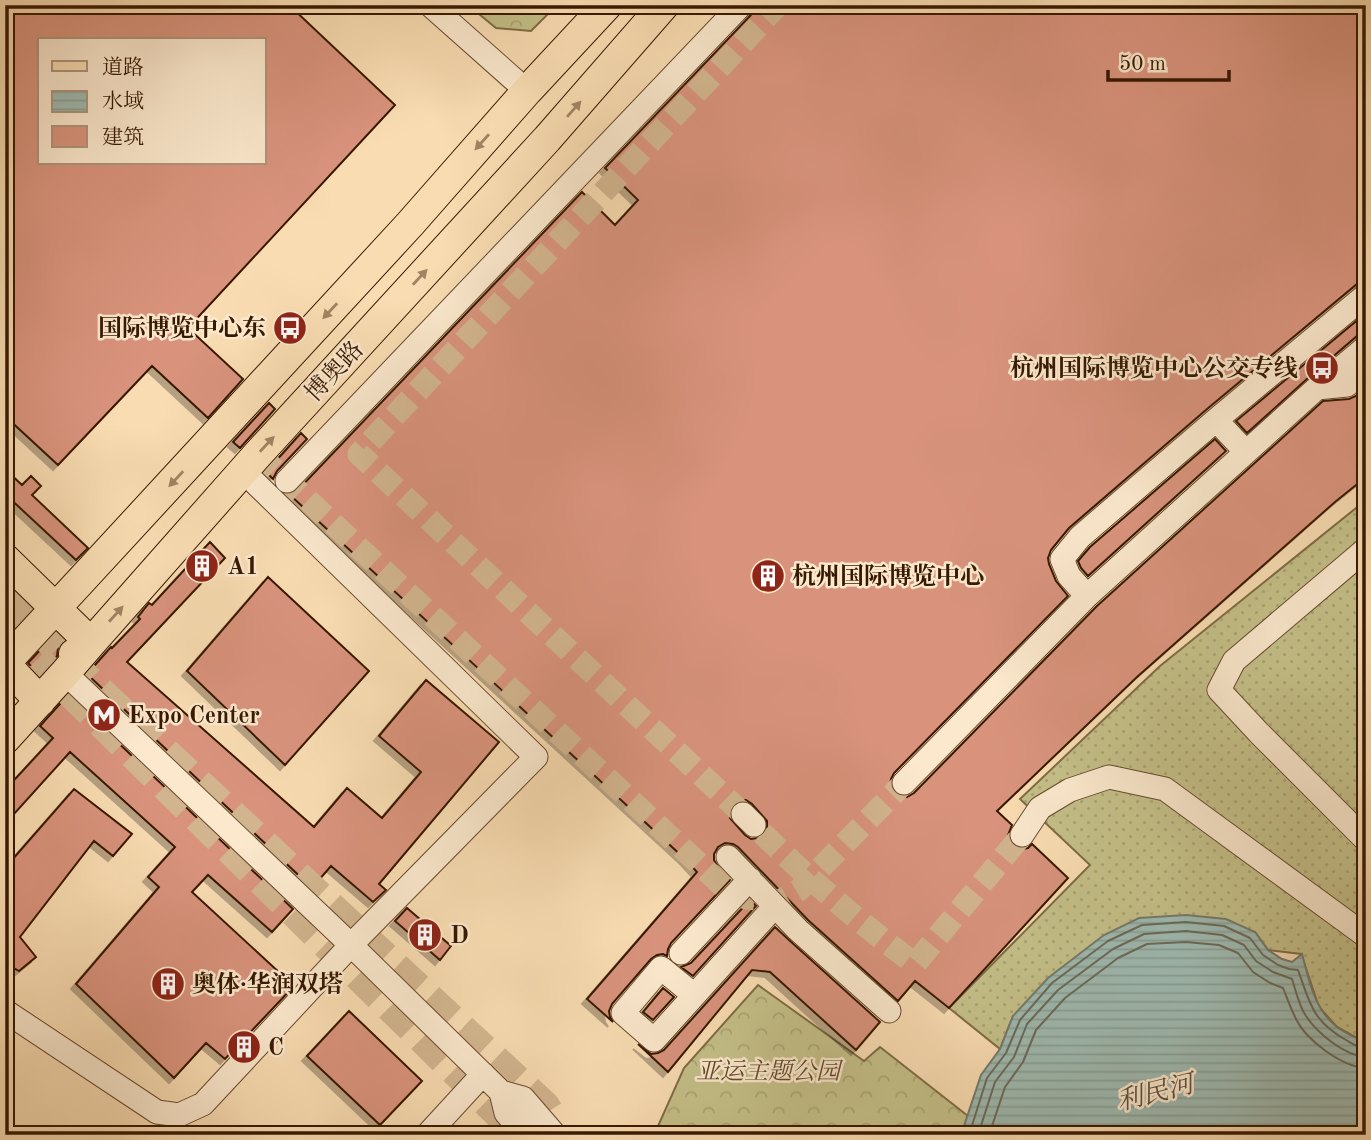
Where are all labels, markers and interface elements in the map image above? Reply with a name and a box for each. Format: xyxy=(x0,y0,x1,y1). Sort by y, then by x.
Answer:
legend xyxy=(38,38,266,164)
scale bar xyxy=(1108,38,1229,82)
text: 50 m xyxy=(1119,54,1166,75)
text: 道路 xyxy=(102,56,144,79)
text: 水域 xyxy=(102,90,144,113)
one-way arrow xyxy=(566,100,581,117)
text: 建筑 xyxy=(102,126,144,149)
one-way arrow xyxy=(475,134,490,151)
one-way arrow xyxy=(412,269,428,286)
one-way arrow xyxy=(322,302,338,320)
bus stop icon: 国际博览中心东 xyxy=(271,309,309,347)
place label: 国际博览中心东 xyxy=(98,315,266,342)
street label: 博奥路 xyxy=(300,336,369,407)
bus stop icon: 杭州国际博览中心公交专线 xyxy=(1303,349,1341,387)
place label: 杭州国际博览中心公交专线 xyxy=(1010,355,1298,382)
one-way arrow xyxy=(258,436,274,453)
one-way arrow xyxy=(168,470,184,488)
building icon: A1 xyxy=(183,547,221,585)
place label: A1 xyxy=(227,556,259,580)
building icon: 杭州国际博览中心 xyxy=(749,557,787,595)
place label: 杭州国际博览中心 xyxy=(792,563,984,590)
one-way arrow xyxy=(107,606,123,623)
metro station icon: Expo Center xyxy=(85,696,123,734)
place label: Expo Center xyxy=(128,705,260,729)
building icon: D xyxy=(406,916,444,954)
place label: D xyxy=(450,925,469,949)
building icon: 奥体·华润双塔 xyxy=(149,965,187,1003)
place label: 奥体·华润双塔 xyxy=(192,971,343,998)
building icon: C xyxy=(225,1028,263,1066)
place label: C xyxy=(268,1037,284,1061)
park label: 亚运主题公园 xyxy=(696,1058,844,1085)
water label: 利民河 xyxy=(1114,1069,1200,1116)

